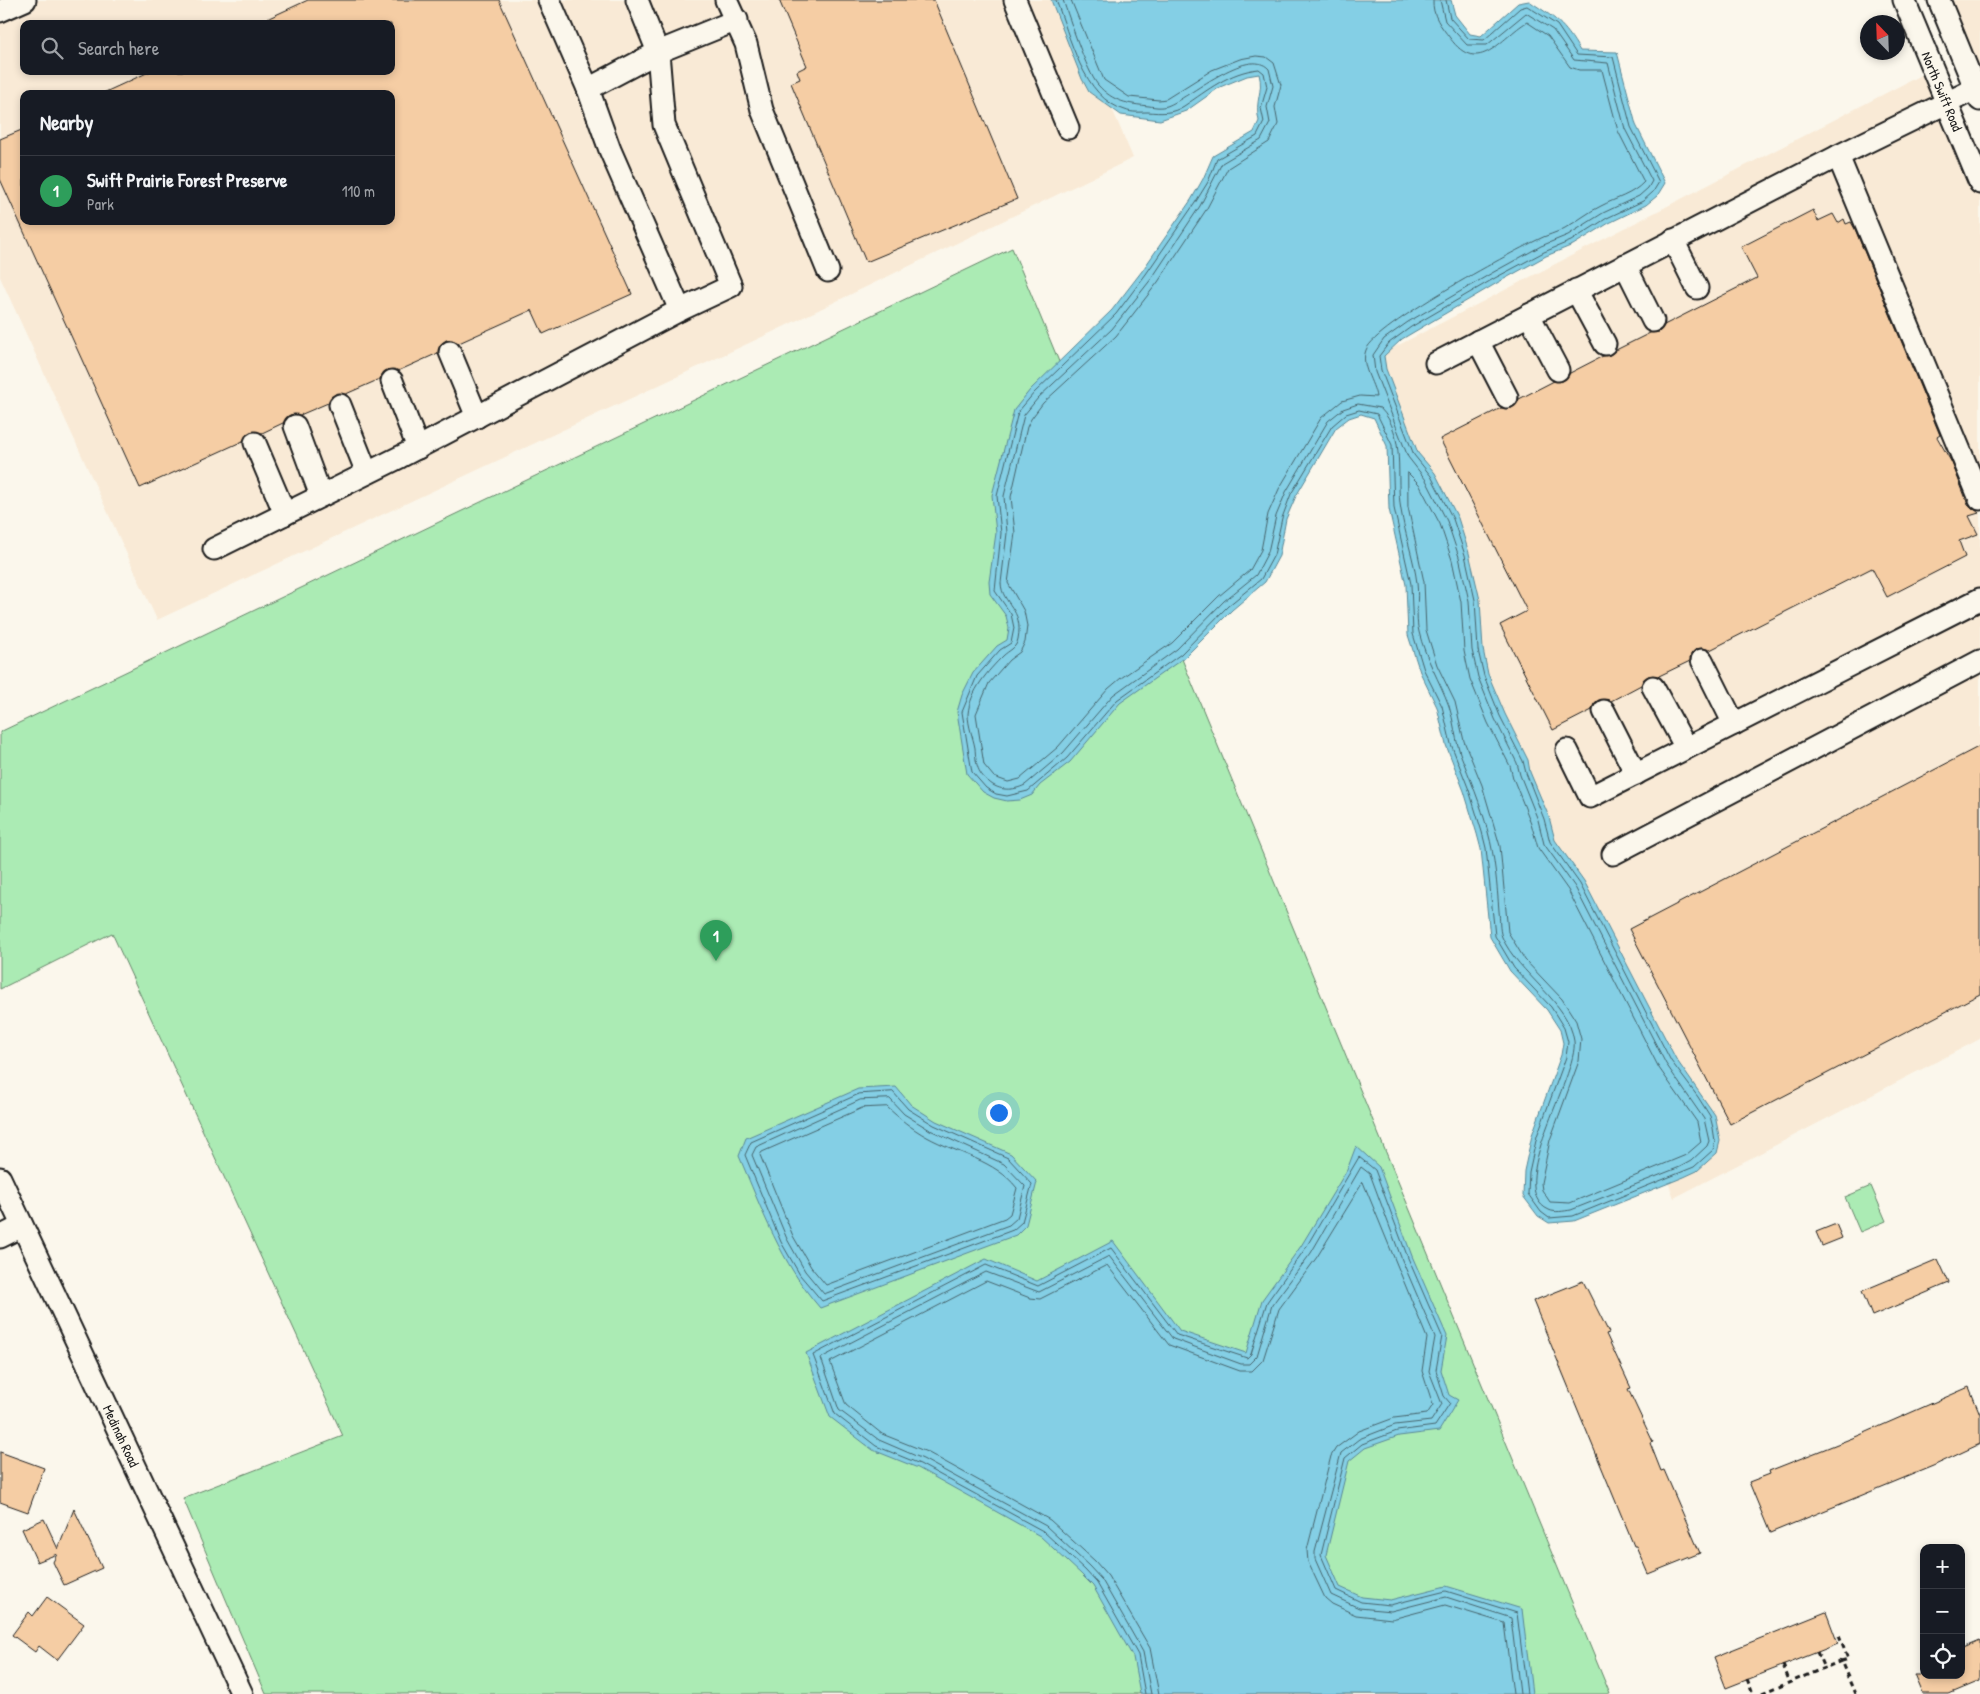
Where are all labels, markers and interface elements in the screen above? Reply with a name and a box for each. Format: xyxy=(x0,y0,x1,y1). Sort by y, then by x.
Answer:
north arrow xyxy=(1860,15,1905,60)
search box xyxy=(20,20,395,75)
icon: search xyxy=(38,34,66,62)
text: Search here xyxy=(78,35,159,61)
street label: North Swift Road xyxy=(1917,49,1968,134)
text: Nearby xyxy=(40,108,93,137)
text: Swift Prairie Forest Preserve xyxy=(87,167,287,193)
text: 1 xyxy=(53,180,59,202)
text: 110 m xyxy=(342,180,375,202)
text: Park xyxy=(87,193,114,215)
pin: 1 xyxy=(700,920,732,961)
your location xyxy=(986,1100,1012,1126)
street label: Medinah Road xyxy=(99,1402,144,1470)
map controls xyxy=(1920,1544,1965,1679)
button: + xyxy=(1920,1544,1965,1589)
button: − xyxy=(1920,1589,1965,1634)
button: locate xyxy=(1920,1634,1965,1679)

